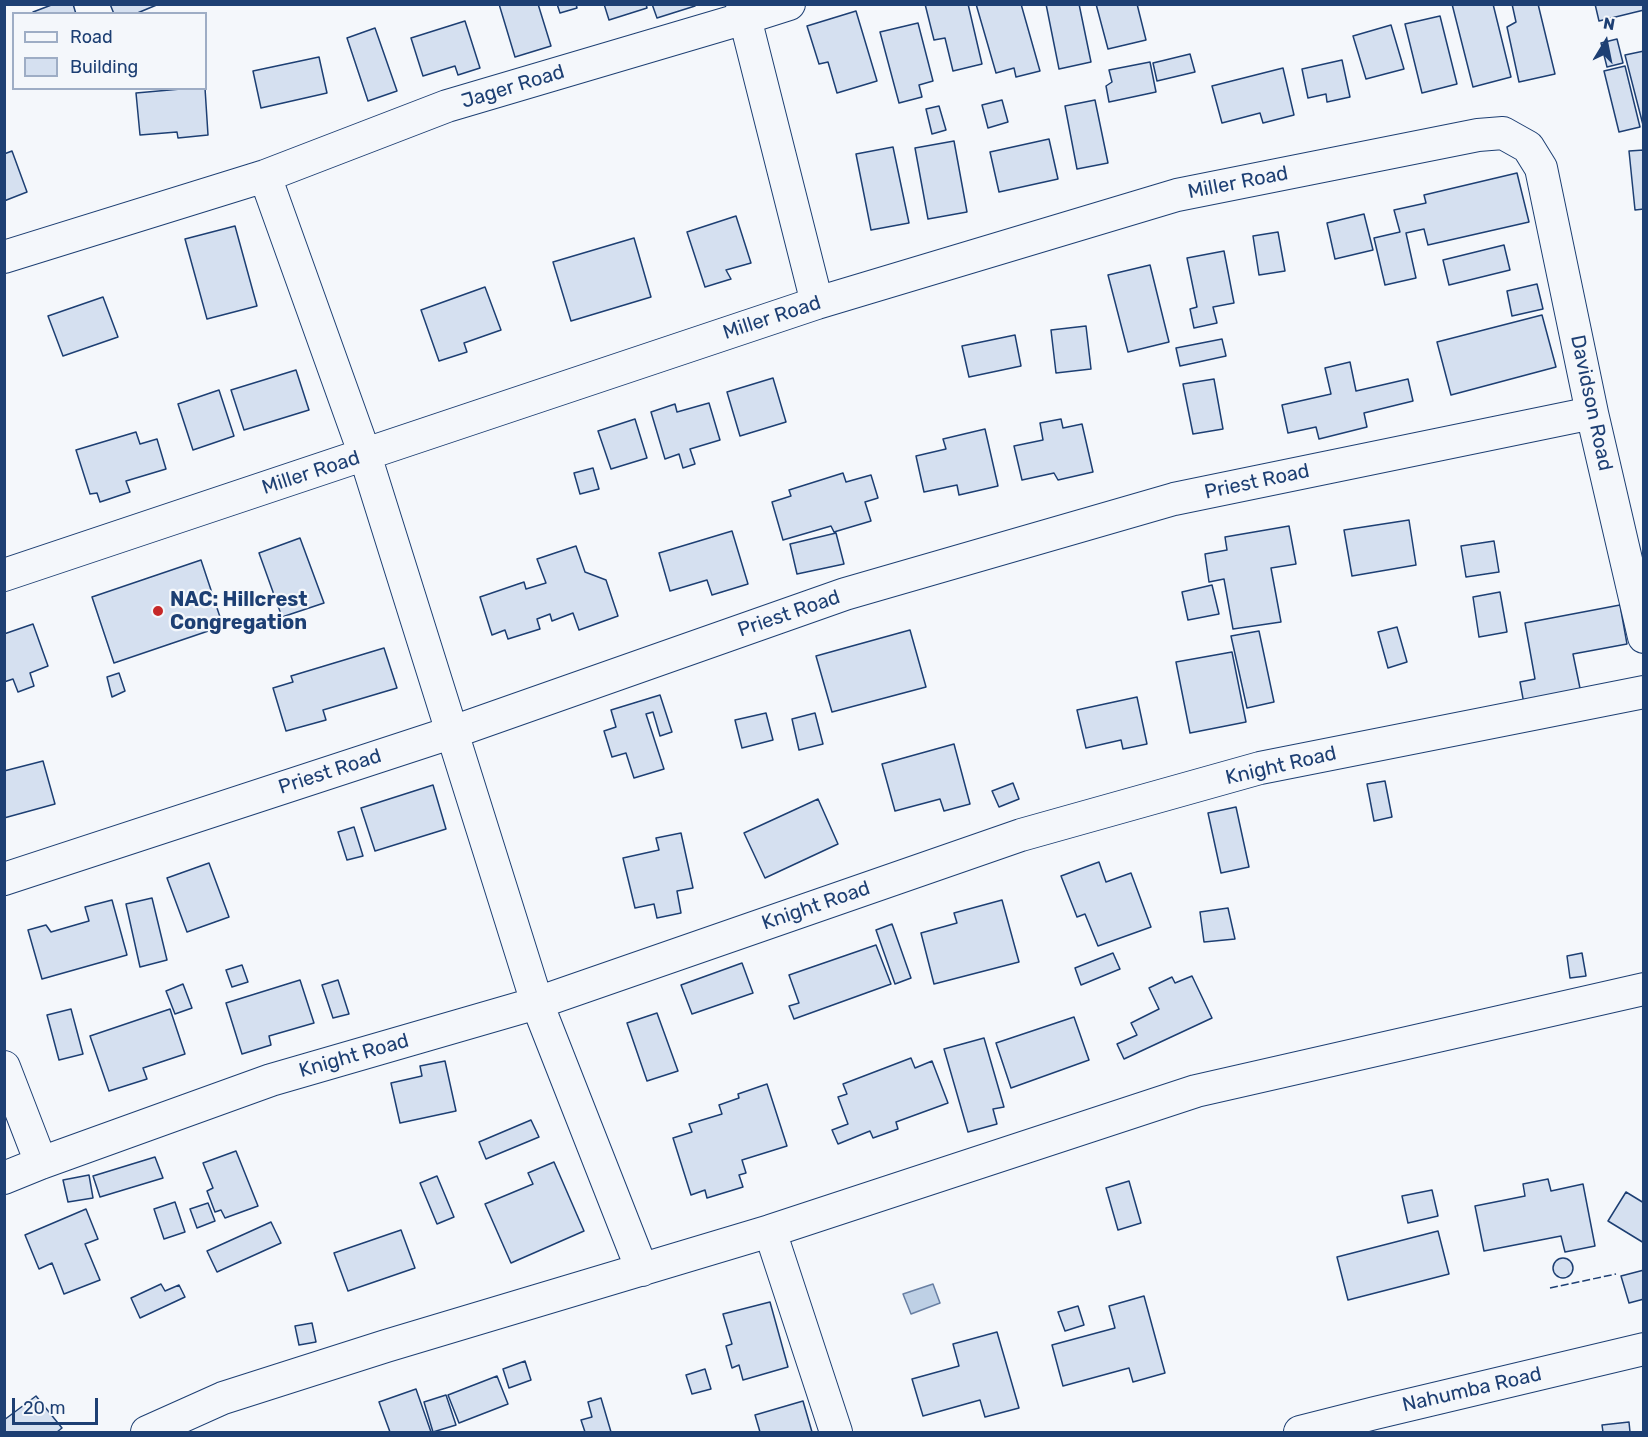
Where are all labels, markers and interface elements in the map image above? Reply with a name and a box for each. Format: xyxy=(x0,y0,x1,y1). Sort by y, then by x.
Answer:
legend xyxy=(12,12,207,90)
north arrow xyxy=(1576,12,1636,72)
text: N xyxy=(1602,13,1617,34)
text: Road xyxy=(70,26,113,48)
text: Building xyxy=(70,56,138,78)
street label: Jager Road xyxy=(458,60,568,114)
street label: Miller Road xyxy=(1186,162,1290,204)
street label: Miller Road xyxy=(720,291,824,345)
street label: Davidson Road xyxy=(1565,333,1617,473)
street label: Miller Road xyxy=(259,446,363,500)
street label: Priest Road xyxy=(1202,459,1312,505)
street label: Priest Road xyxy=(735,585,843,643)
place label: NAC: Hillcrest Congregation xyxy=(170,588,308,635)
marker: NAC: Hillcrest Congregation xyxy=(151,604,165,618)
street label: Knight Road xyxy=(1223,742,1339,790)
street label: Priest Road xyxy=(276,744,384,800)
street label: Knight Road xyxy=(759,876,873,936)
street label: Knight Road xyxy=(296,1029,412,1083)
street label: Nahumba Road xyxy=(1400,1362,1544,1418)
scale bar xyxy=(15,1386,100,1424)
text: 20 m xyxy=(23,1397,65,1419)

